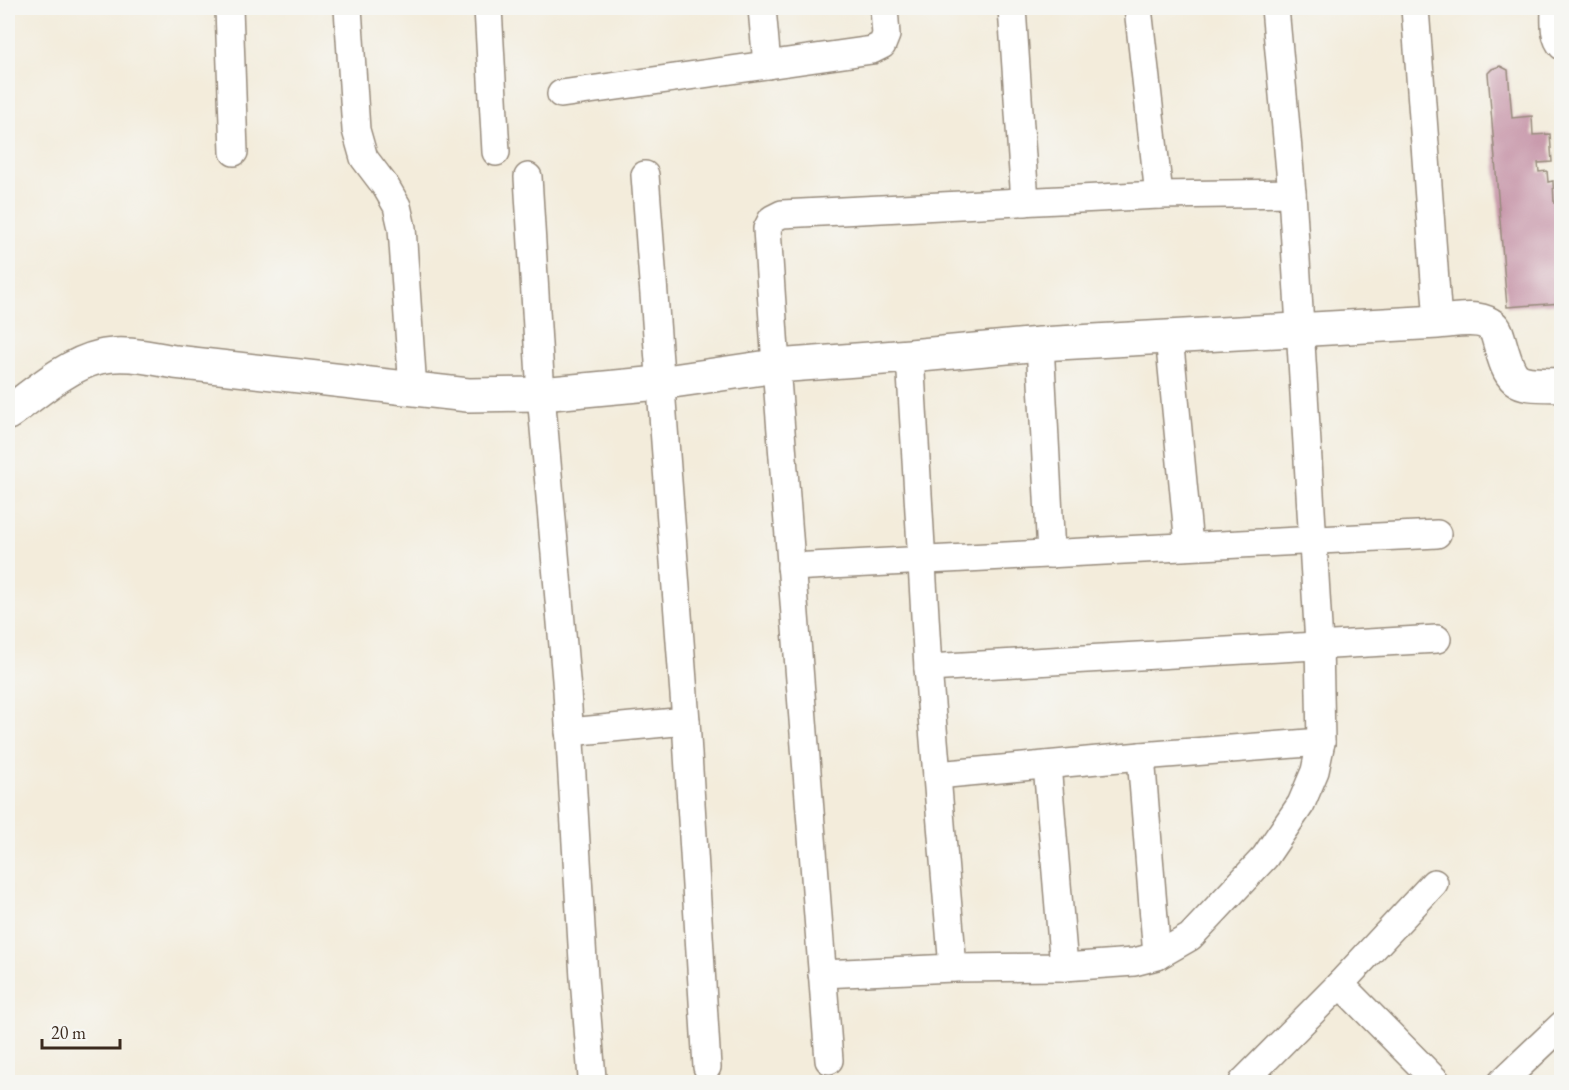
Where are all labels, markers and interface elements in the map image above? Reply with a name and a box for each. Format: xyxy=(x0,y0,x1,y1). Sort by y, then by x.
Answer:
scale bar xyxy=(42,1012,120,1050)
text: 20 m xyxy=(51,1021,86,1044)

